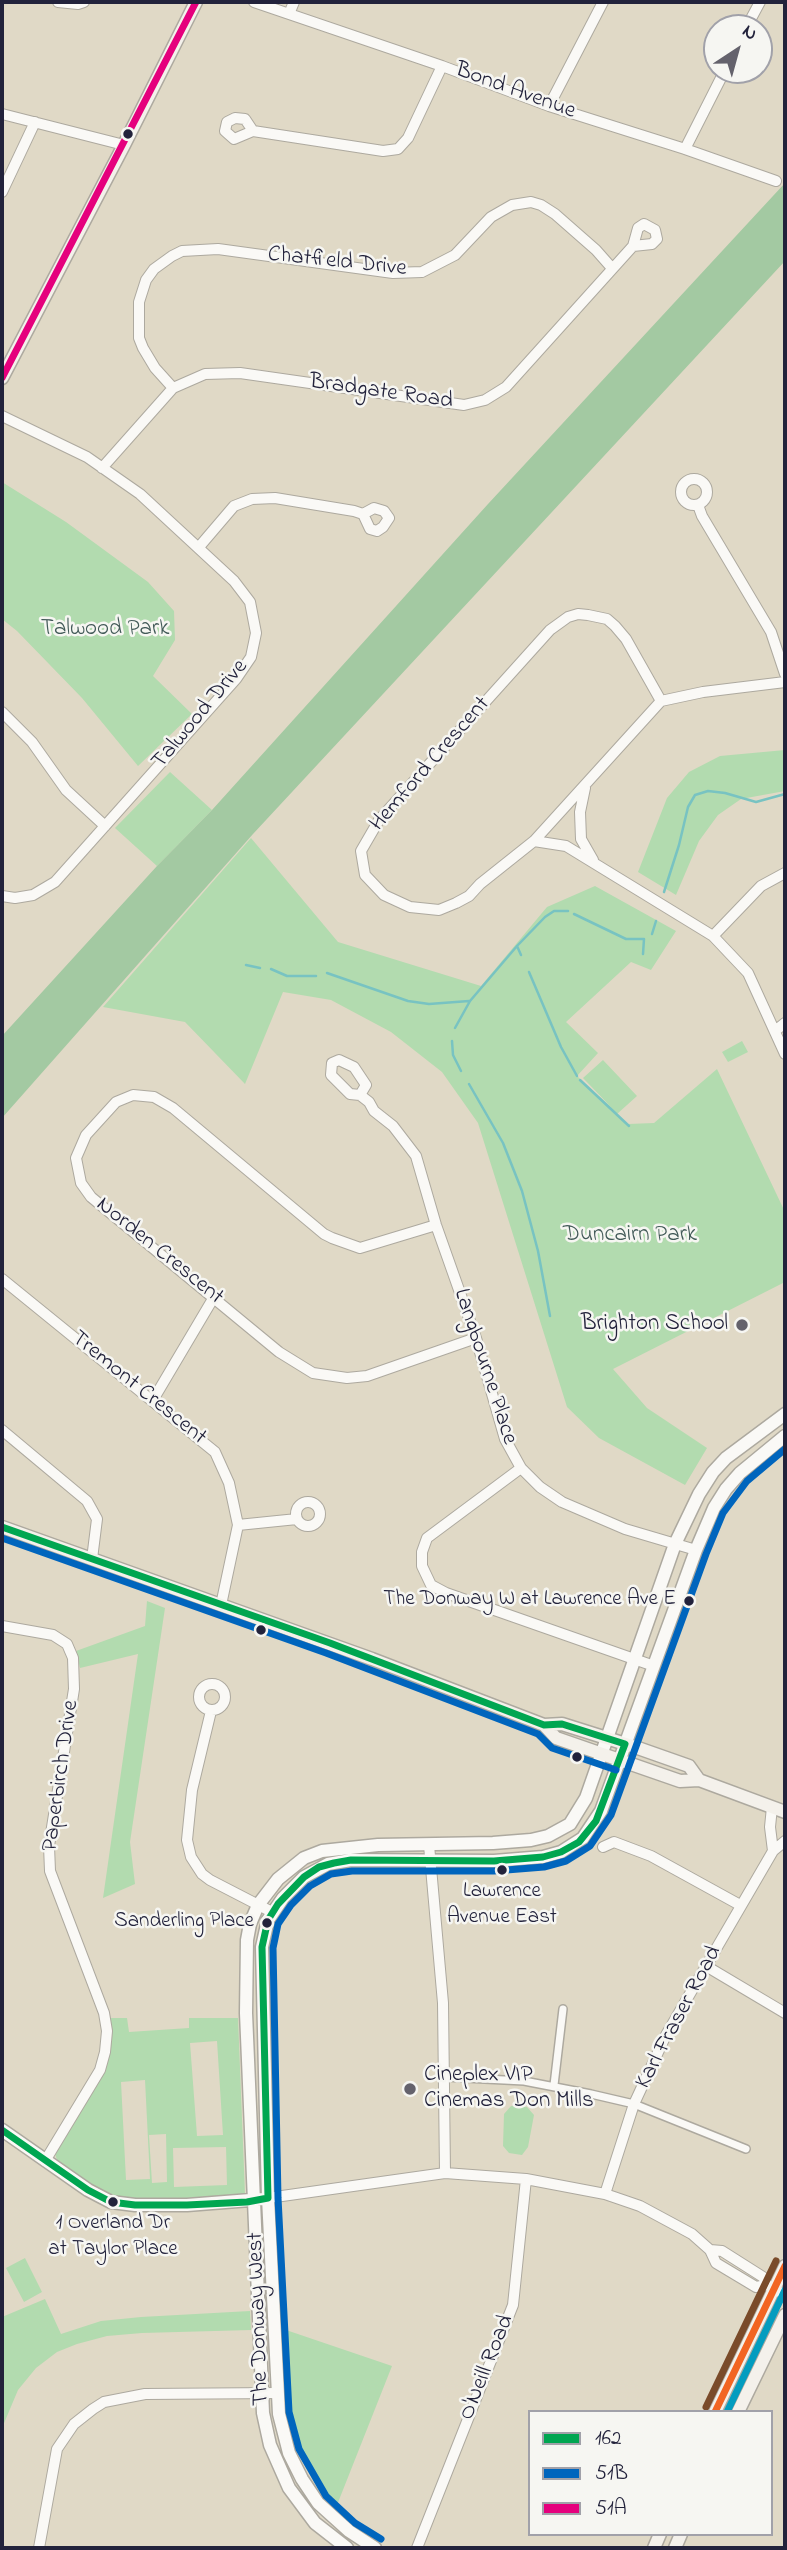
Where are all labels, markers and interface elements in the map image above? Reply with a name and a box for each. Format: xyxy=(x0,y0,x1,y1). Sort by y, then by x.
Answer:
north arrow xyxy=(703,14,773,84)
text: N xyxy=(736,19,763,48)
street label: Bond Avenue xyxy=(451,57,579,127)
unlabelled marker xyxy=(121,127,135,141)
street label: Chatfield Drive xyxy=(266,242,408,284)
street label: Bradgate Road xyxy=(308,369,454,417)
park label: Talwood Park xyxy=(41,616,169,644)
street label: Talwood Drive xyxy=(147,654,255,776)
street label: Hemford Crescent xyxy=(365,692,497,838)
street label: Norden Crescent xyxy=(90,1192,228,1312)
park label: Duncairn Park xyxy=(563,1222,697,1250)
street label: Langbourne Place xyxy=(446,1286,522,1448)
place label: Brighton School xyxy=(581,1311,728,1339)
marker: Brighton School xyxy=(734,1317,750,1333)
street label: Tremont Crescent xyxy=(65,1326,211,1452)
place label: The Donway W at Lawrence Ave E xyxy=(383,1588,676,1614)
marker: The Donway W at Lawrence Ave E xyxy=(682,1594,696,1608)
unlabelled marker xyxy=(254,1623,268,1637)
street label: Paperbirch Drive xyxy=(38,1699,86,1853)
unlabelled marker xyxy=(570,1750,584,1764)
marker: Lawrence Avenue East xyxy=(495,1863,509,1877)
place label: Lawrence Avenue East xyxy=(447,1880,557,1930)
place label: Sanderling Place xyxy=(114,1910,254,1936)
marker: Sanderling Place xyxy=(260,1916,274,1930)
street label: Karl Fraser Road xyxy=(631,1942,729,2094)
place label: Cineplex VIP Cinemas Don Mills xyxy=(424,2062,594,2116)
marker: Cineplex VIP Cinemas Don Mills xyxy=(402,2081,418,2097)
marker: 1 Overland Dr at Taylor Place xyxy=(106,2195,120,2209)
place label: 1 Overland Dr at Taylor Place xyxy=(48,2212,178,2262)
street label: The Donway West xyxy=(243,2232,277,2406)
street label: O'Neill Road xyxy=(454,2311,522,2425)
legend xyxy=(528,2410,773,2536)
text: 162 xyxy=(595,2424,621,2454)
text: 51B xyxy=(595,2459,628,2489)
text: 51A xyxy=(595,2494,627,2524)

